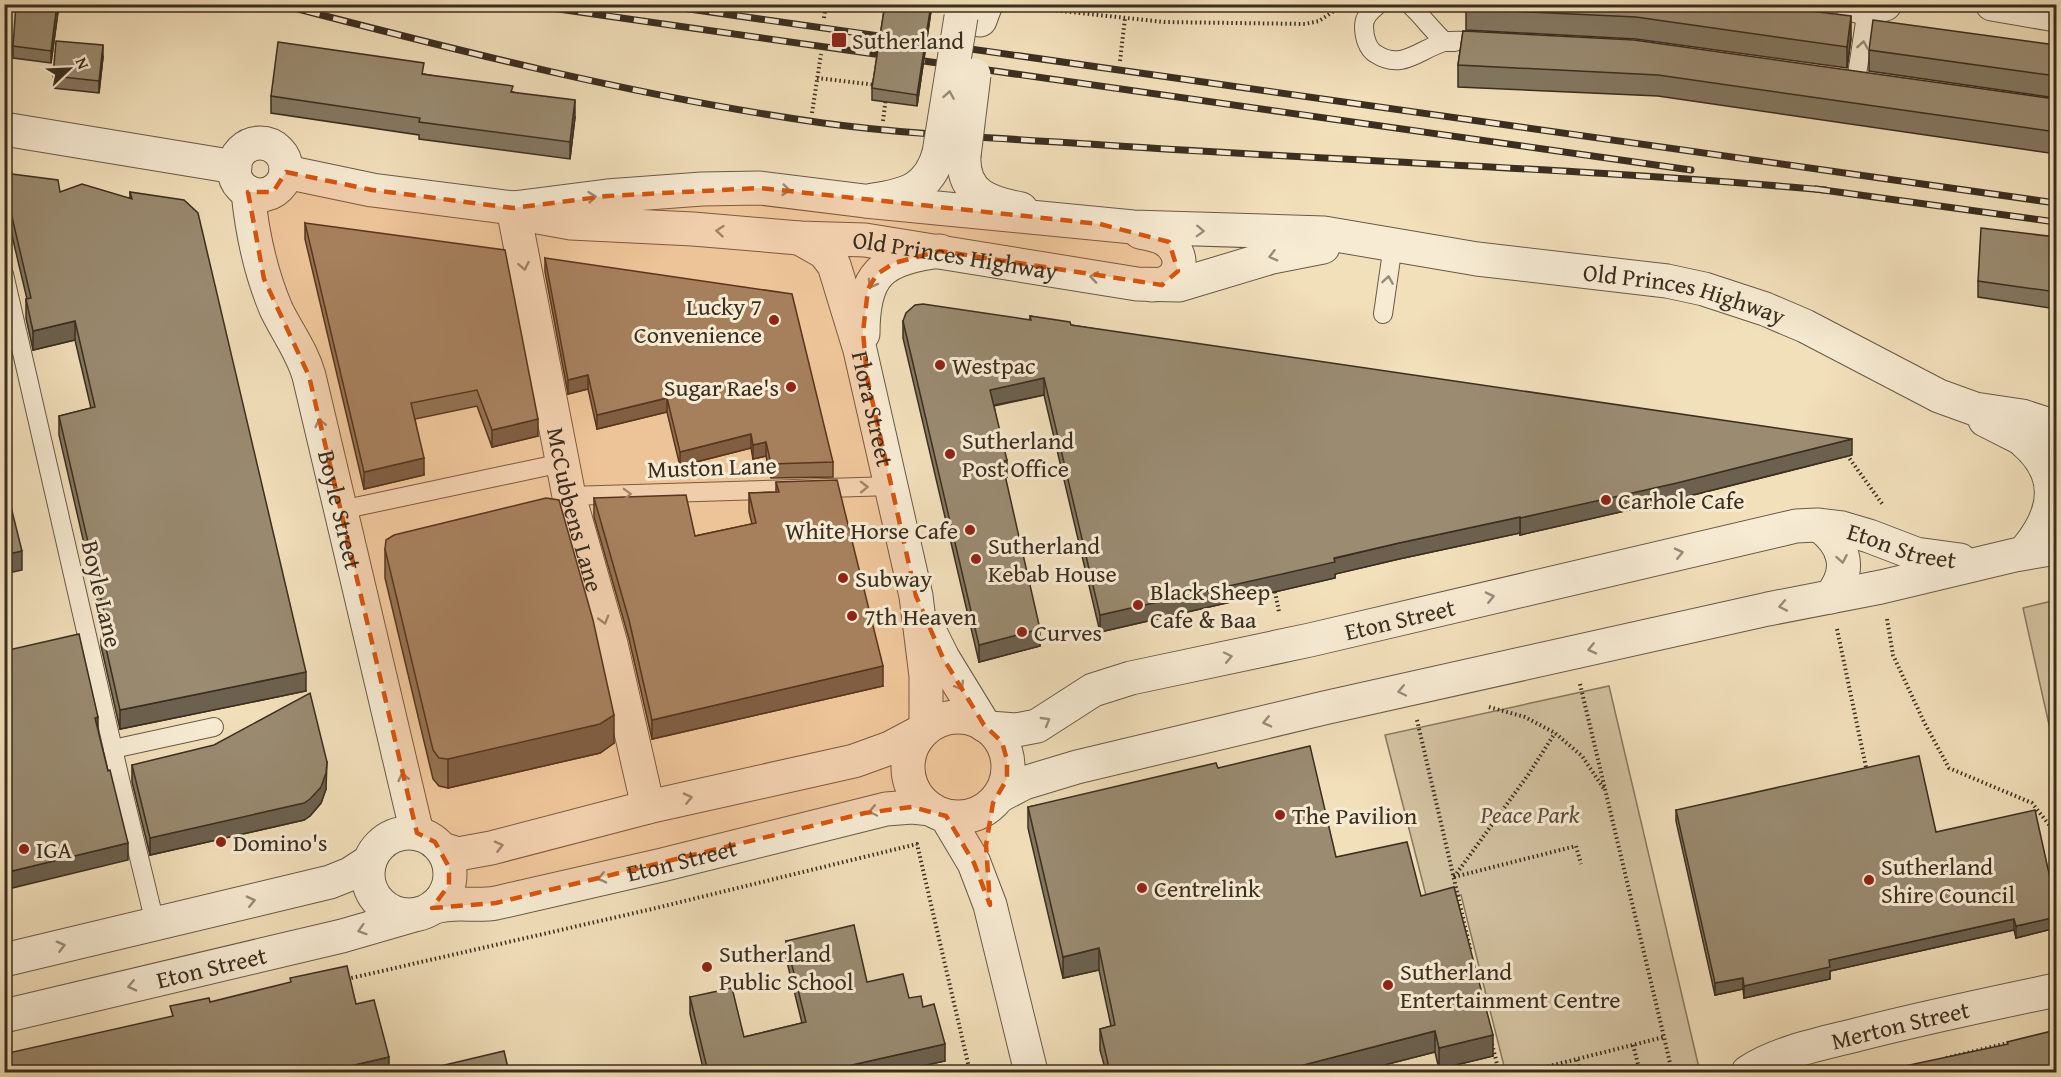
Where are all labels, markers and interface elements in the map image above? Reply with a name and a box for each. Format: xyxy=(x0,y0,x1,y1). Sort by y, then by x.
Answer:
place label: Sutherland xyxy=(852,23,964,58)
marker: Sutherland xyxy=(830,31,848,49)
north arrow xyxy=(39,39,99,99)
one-way arrow xyxy=(1856,41,1868,50)
text: N xyxy=(70,54,96,73)
one-way arrow xyxy=(942,91,954,100)
one-way arrow xyxy=(782,184,791,196)
one-way arrow xyxy=(587,191,596,204)
street label: Old Princes Highway xyxy=(852,222,1060,288)
one-way arrow xyxy=(1195,224,1204,237)
one-way arrow xyxy=(715,225,725,238)
one-way arrow xyxy=(1268,249,1278,262)
street label: Old Princes Highway xyxy=(1581,254,1791,333)
one-way arrow xyxy=(517,261,530,271)
one-way arrow xyxy=(1090,271,1100,284)
one-way arrow xyxy=(1382,275,1394,284)
one-way arrow xyxy=(868,278,879,288)
place label: Lucky 7 Convenience xyxy=(634,289,762,352)
marker: Lucky 7 Convenience xyxy=(767,313,781,327)
street label: Flora Street xyxy=(843,347,904,470)
place label: Westpac xyxy=(952,348,1036,383)
marker: Westpac xyxy=(933,358,947,372)
place label: Sugar Rae's xyxy=(664,370,779,405)
marker: Sugar Rae's xyxy=(784,380,798,394)
one-way arrow xyxy=(315,418,328,428)
place label: Sutherland Post Office xyxy=(962,423,1074,486)
street label: McCubbens Lane xyxy=(539,424,613,596)
street label: Boyle Street xyxy=(310,446,372,574)
street label: Muston Lane xyxy=(647,447,777,487)
marker: Sutherland Post Office xyxy=(943,447,957,461)
one-way arrow xyxy=(860,481,869,493)
place label: Carhole Cafe xyxy=(1618,483,1745,518)
one-way arrow xyxy=(623,487,632,500)
marker: Carhole Cafe xyxy=(1599,493,1613,507)
place label: White Horse Cafe xyxy=(785,513,958,548)
street label: Eton Street xyxy=(1843,513,1959,577)
marker: White Horse Cafe xyxy=(963,523,977,537)
place label: Sutherland Kebab House xyxy=(988,528,1117,591)
street label: Boyle Lane xyxy=(73,537,131,651)
one-way arrow xyxy=(1674,547,1684,560)
marker: Sutherland Kebab House xyxy=(969,552,983,566)
one-way arrow xyxy=(1835,554,1848,564)
place label: Subway xyxy=(855,561,932,596)
marker: Subway xyxy=(836,571,850,585)
place label: Black Sheep Cafe & Baa xyxy=(1150,574,1270,637)
street label: Eton Street xyxy=(1341,589,1459,649)
one-way arrow xyxy=(1484,592,1494,605)
marker: Black Sheep Cafe & Baa xyxy=(1131,598,1145,612)
place label: 7th Heaven xyxy=(864,599,978,634)
one-way arrow xyxy=(1778,599,1788,612)
marker: 7th Heaven xyxy=(845,609,859,623)
one-way arrow xyxy=(597,614,609,625)
place label: Curves xyxy=(1034,615,1102,650)
marker: Curves xyxy=(1015,625,1029,639)
one-way arrow xyxy=(1588,642,1598,655)
one-way arrow xyxy=(1223,652,1233,665)
one-way arrow xyxy=(953,679,964,690)
one-way arrow xyxy=(1397,684,1407,697)
one-way arrow xyxy=(1262,715,1272,728)
one-way arrow xyxy=(1040,716,1050,728)
one-way arrow xyxy=(398,772,411,782)
one-way arrow xyxy=(683,792,693,805)
park label: Peace Park xyxy=(1479,797,1580,832)
place label: The Pavilion xyxy=(1292,798,1418,833)
one-way arrow xyxy=(868,804,878,817)
marker: The Pavilion xyxy=(1273,808,1287,822)
place label: Domino's xyxy=(233,825,328,860)
street label: Eton Street xyxy=(623,829,741,890)
place label: IGA xyxy=(36,832,73,867)
marker: Domino's xyxy=(214,835,228,849)
one-way arrow xyxy=(494,840,504,853)
marker: IGA xyxy=(17,842,31,856)
place label: Sutherland Shire Council xyxy=(1881,849,2015,912)
one-way arrow xyxy=(597,871,607,884)
place label: Centrelink xyxy=(1154,871,1261,906)
marker: Sutherland Shire Council xyxy=(1862,873,1876,887)
marker: Centrelink xyxy=(1135,881,1149,895)
one-way arrow xyxy=(246,895,256,908)
one-way arrow xyxy=(357,922,368,935)
place label: Sutherland Public School xyxy=(719,936,854,999)
street label: Eton Street xyxy=(153,937,270,997)
one-way arrow xyxy=(56,941,66,954)
place label: Sutherland Entertainment Centre xyxy=(1400,954,1620,1017)
marker: Sutherland Public School xyxy=(700,960,714,974)
one-way arrow xyxy=(127,978,137,991)
marker: Sutherland Entertainment Centre xyxy=(1381,978,1395,992)
street label: Merton Street xyxy=(1828,991,1973,1058)

